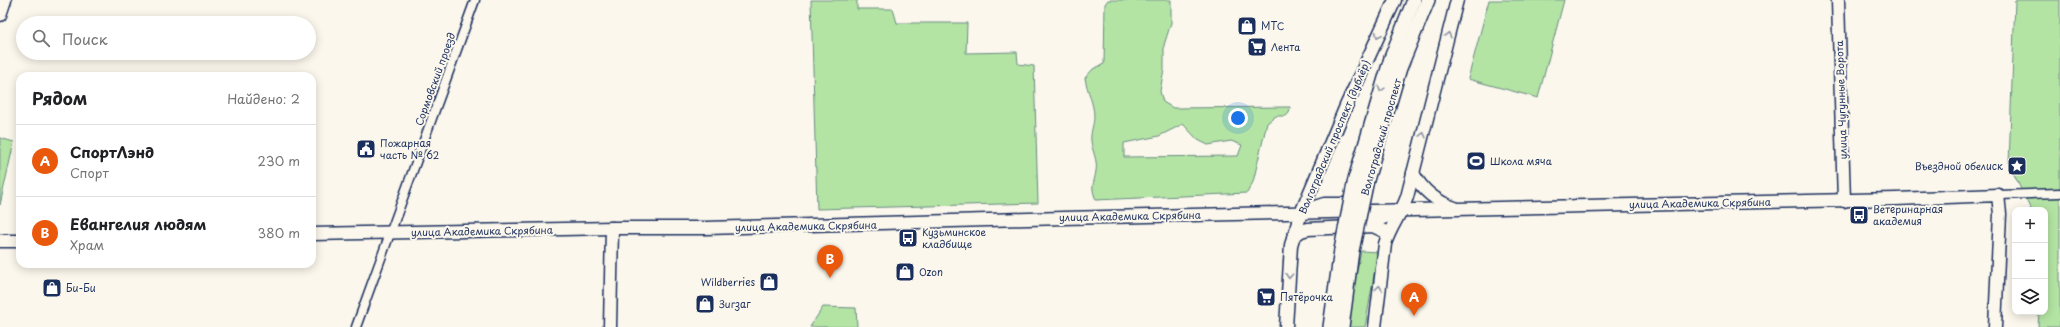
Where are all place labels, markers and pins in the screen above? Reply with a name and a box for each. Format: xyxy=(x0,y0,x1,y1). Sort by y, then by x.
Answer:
shop icon: МТС xyxy=(1236,15,1258,37)
place label: МТС xyxy=(1261,18,1284,33)
supermarket icon: Лента xyxy=(1246,36,1268,58)
place label: Лента xyxy=(1271,39,1301,54)
place label: Пожарная часть № 62 xyxy=(380,135,439,162)
public building icon: Пожарная часть № 62 xyxy=(355,138,377,160)
sports icon: Школа мяча xyxy=(1465,150,1487,172)
place label: Школа мяча xyxy=(1490,153,1553,168)
place icon: Въездной обелиск xyxy=(2006,155,2028,177)
place label: Въездной обелиск xyxy=(1915,158,2003,173)
place label: Ветеринарная академия xyxy=(1873,201,1943,228)
bus stop icon: Ветеринарная академия xyxy=(1848,204,1870,226)
place label: Кузьминское кладбище xyxy=(922,224,987,251)
bus stop icon: Кузьминское кладбище xyxy=(897,227,919,249)
pin: B xyxy=(817,245,843,278)
shop icon: Ozon xyxy=(894,261,916,283)
place label: Ozon xyxy=(919,264,943,279)
shop icon: Wildberries xyxy=(758,271,780,293)
place label: Wildberries xyxy=(701,274,755,289)
shop icon: Би-Би xyxy=(41,277,63,299)
place label: Би-Би xyxy=(66,280,96,295)
pin: A xyxy=(1401,283,1427,316)
supermarket icon: Пятёрочка xyxy=(1255,286,1277,308)
place label: Пятёрочка xyxy=(1280,289,1334,304)
shop icon: Зигзаг xyxy=(694,293,716,315)
place label: Зигзаг xyxy=(719,296,751,311)

